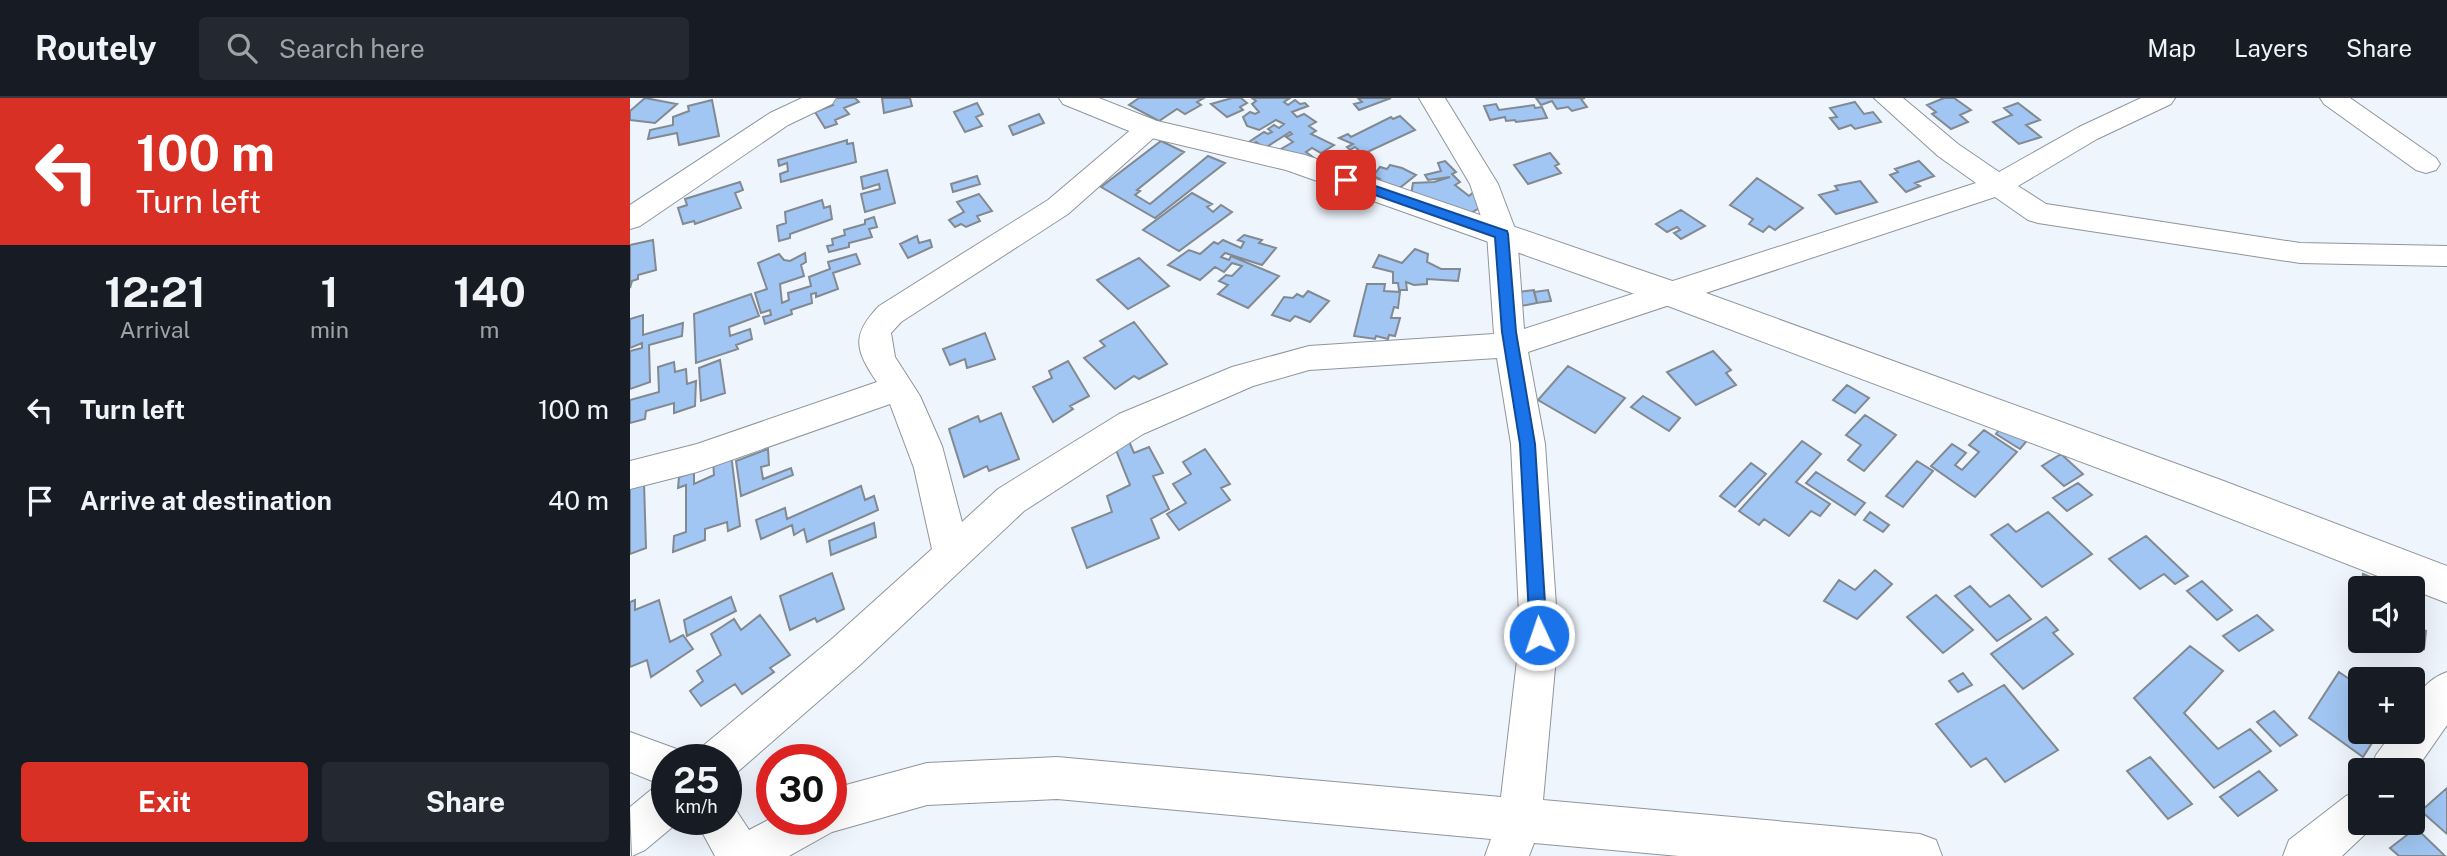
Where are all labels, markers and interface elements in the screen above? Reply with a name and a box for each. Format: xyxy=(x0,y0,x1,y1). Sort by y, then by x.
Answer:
search box xyxy=(199,17,689,80)
text: Routely xyxy=(35,29,157,67)
icon: search xyxy=(223,29,261,67)
text: Search here xyxy=(279,33,425,64)
text: Map xyxy=(2147,34,2196,62)
text: Layers xyxy=(2234,34,2308,62)
text: Share xyxy=(2346,34,2412,62)
text: 100 m xyxy=(136,124,275,182)
icon: left xyxy=(21,126,112,217)
pin xyxy=(1316,150,1376,210)
icon: arrive xyxy=(1327,161,1365,199)
text: Turn left xyxy=(136,183,261,220)
text: 12:21 xyxy=(104,267,206,316)
text: 1 xyxy=(320,267,338,316)
text: 140 xyxy=(453,267,526,316)
text: Arrival xyxy=(119,316,190,343)
text: min xyxy=(310,316,349,343)
text: m xyxy=(479,316,499,343)
icon: left xyxy=(21,391,59,429)
text: Turn left xyxy=(80,394,185,425)
text: 100 m xyxy=(538,394,609,425)
icon: arrive xyxy=(21,482,59,520)
text: Arrive at destination xyxy=(80,485,332,516)
text: 40 m xyxy=(548,485,609,516)
map controls xyxy=(2348,576,2425,835)
button: sound xyxy=(2348,576,2425,653)
position arrow xyxy=(1502,598,1576,672)
button: + xyxy=(2348,667,2425,744)
speed limit sign: 30 xyxy=(756,744,847,835)
button: − xyxy=(2348,758,2425,835)
text: 25 xyxy=(674,760,719,801)
button: Exit xyxy=(21,762,308,842)
button: Share xyxy=(322,762,609,842)
text: km/h xyxy=(675,796,718,817)

